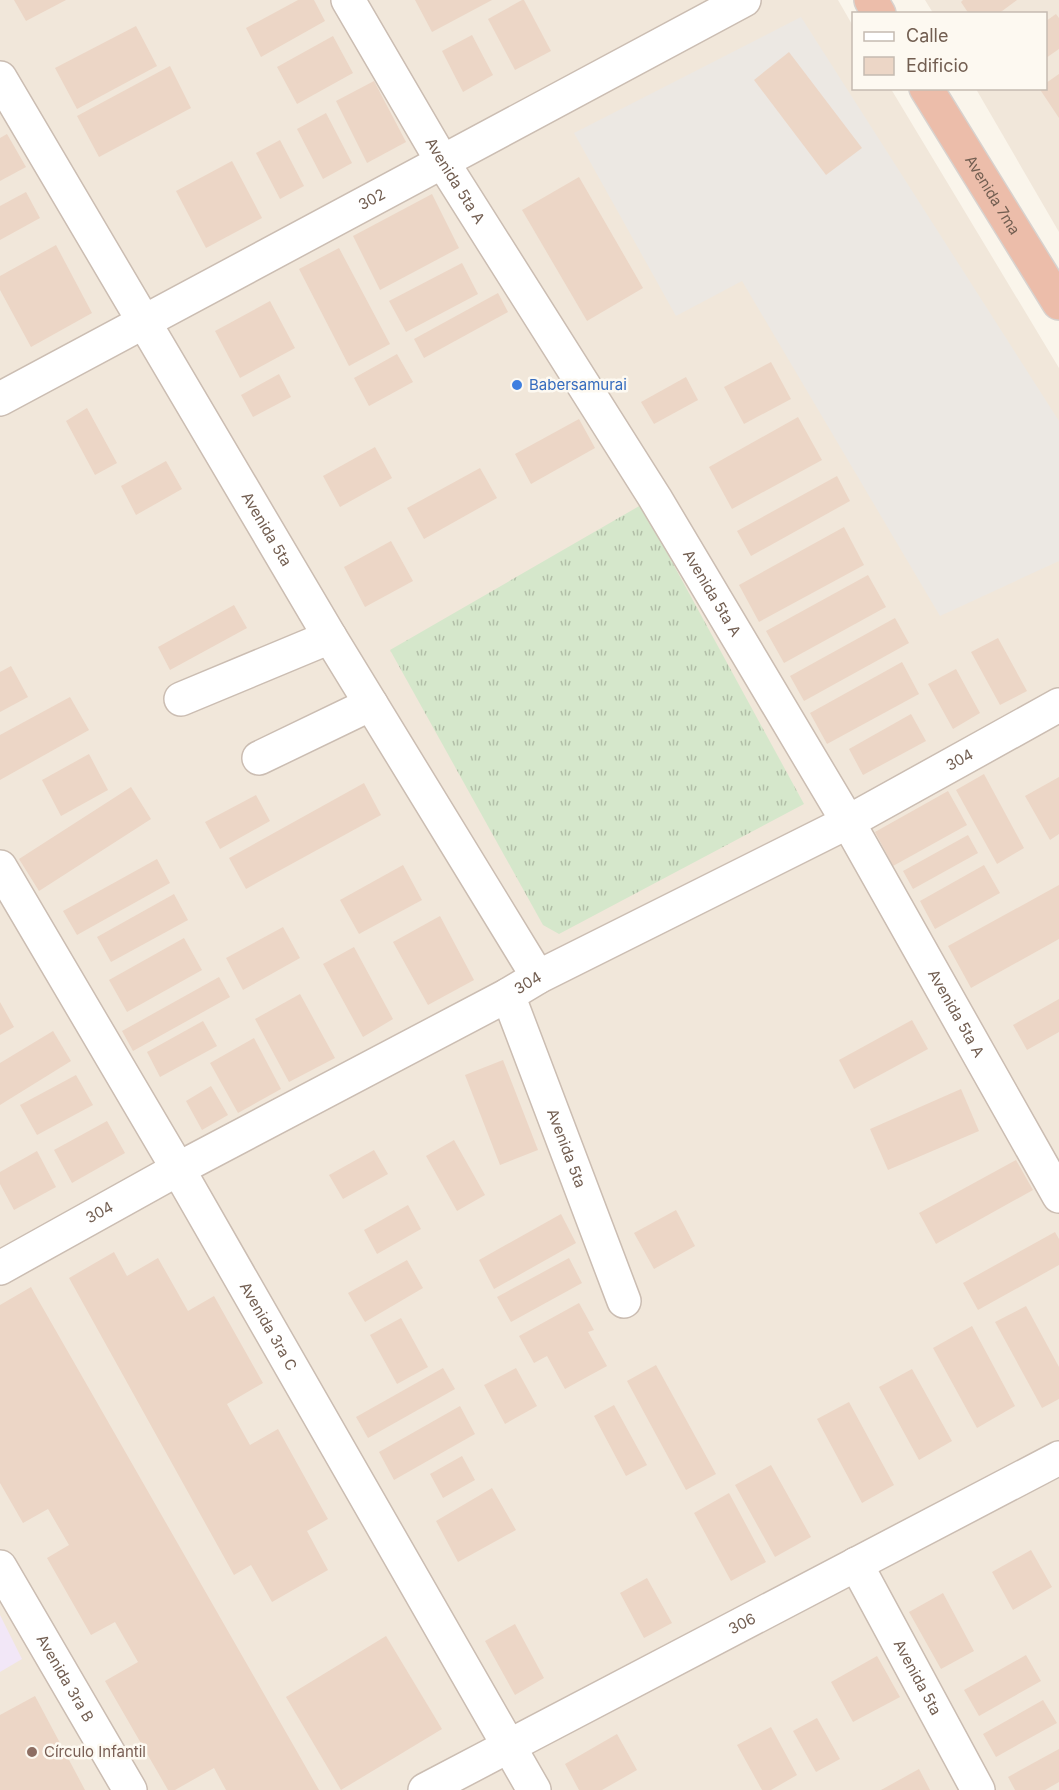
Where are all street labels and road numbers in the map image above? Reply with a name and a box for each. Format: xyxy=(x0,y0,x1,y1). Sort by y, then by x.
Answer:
street label: Avenida 5ta A xyxy=(421,134,489,227)
street label: Avenida 7ma xyxy=(961,152,1024,238)
street label: 302 xyxy=(355,184,388,214)
street label: Avenida 5ta xyxy=(238,488,296,570)
street label: Avenida 5ta A xyxy=(679,546,745,640)
street label: 304 xyxy=(942,744,976,775)
street label: Avenida 5ta A xyxy=(924,966,989,1060)
street label: 304 xyxy=(511,967,545,998)
street label: Avenida 5ta xyxy=(543,1106,590,1190)
street label: 304 xyxy=(82,1197,116,1227)
street label: Avenida 3ra C xyxy=(236,1278,302,1374)
street label: 306 xyxy=(725,1609,759,1638)
street label: Avenida 3ra B xyxy=(33,1631,98,1725)
street label: Avenida 5ta xyxy=(890,1636,946,1718)

